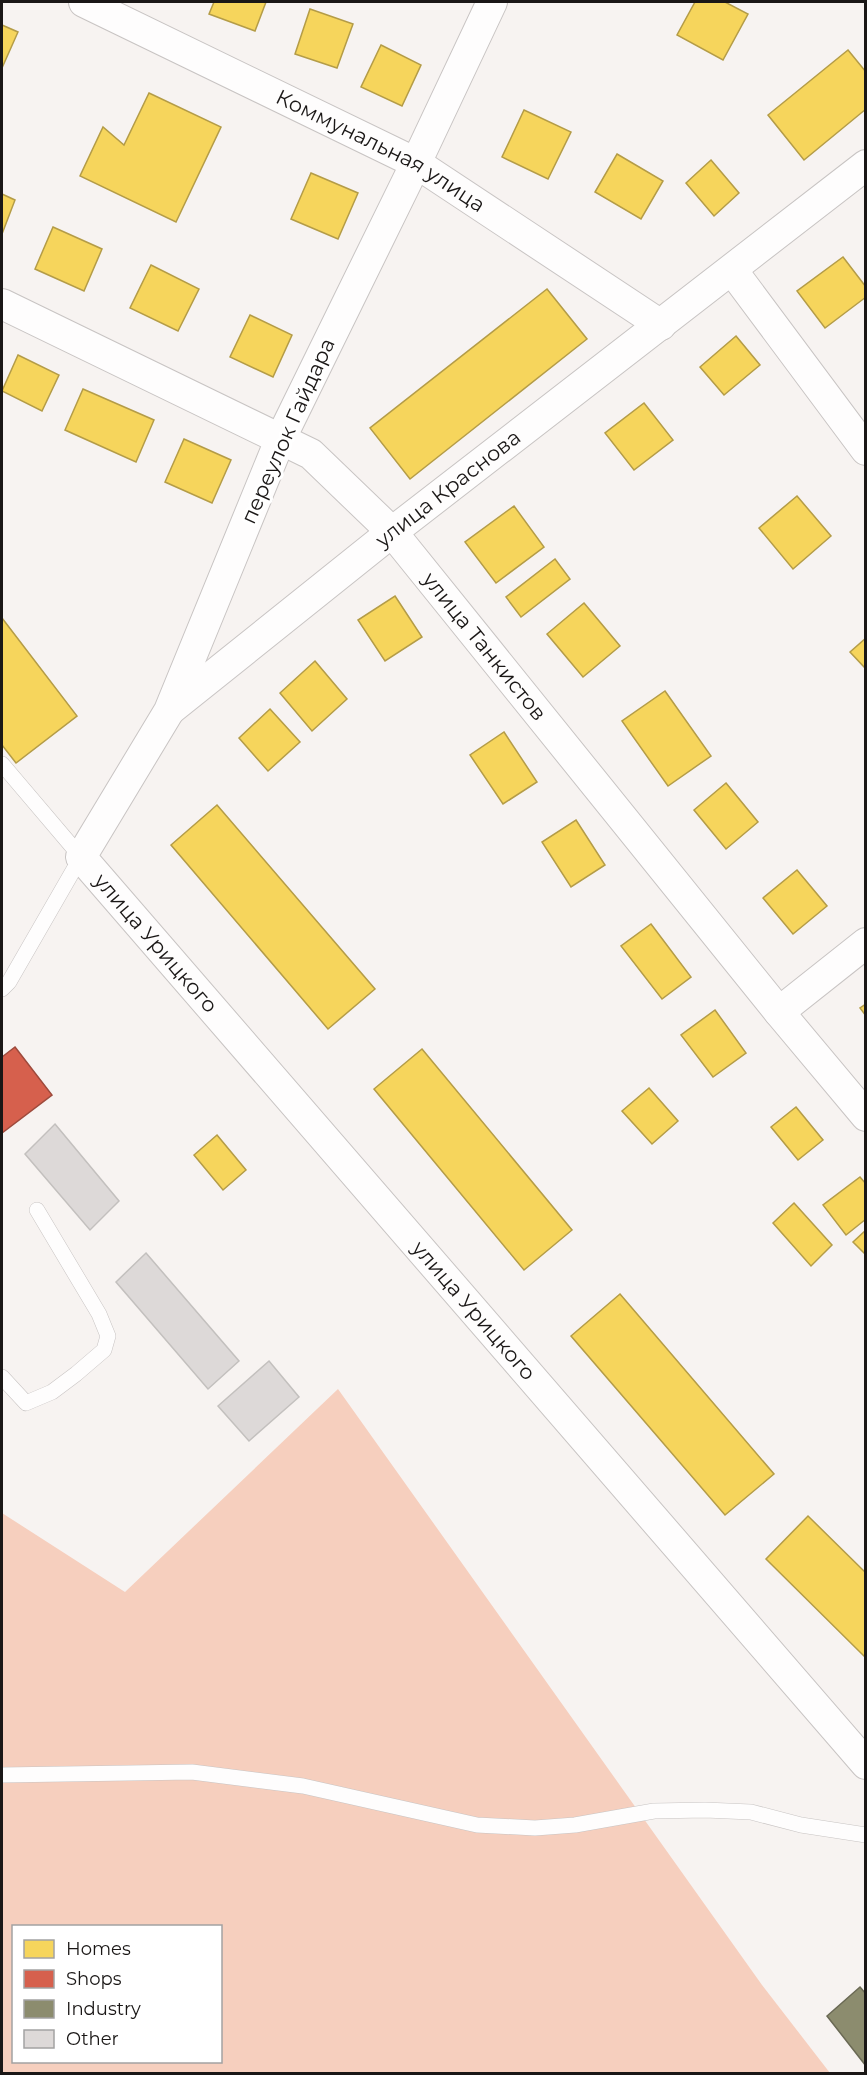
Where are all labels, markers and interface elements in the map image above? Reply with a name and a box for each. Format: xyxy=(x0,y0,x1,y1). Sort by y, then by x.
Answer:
street label: Коммунальная улица xyxy=(272,84,490,217)
street label: переулок Гайдара xyxy=(235,334,340,527)
street label: улица Краснова xyxy=(369,424,525,553)
street label: улица Танкистов xyxy=(417,566,552,725)
street label: улица Урицкого xyxy=(88,867,223,1018)
street label: улица Урицкого xyxy=(406,1235,541,1385)
legend xyxy=(12,1925,222,2063)
text: Homes xyxy=(66,1938,131,1960)
text: Shops xyxy=(66,1968,122,1990)
text: Industry xyxy=(66,1998,141,2020)
text: Other xyxy=(66,2028,119,2050)

